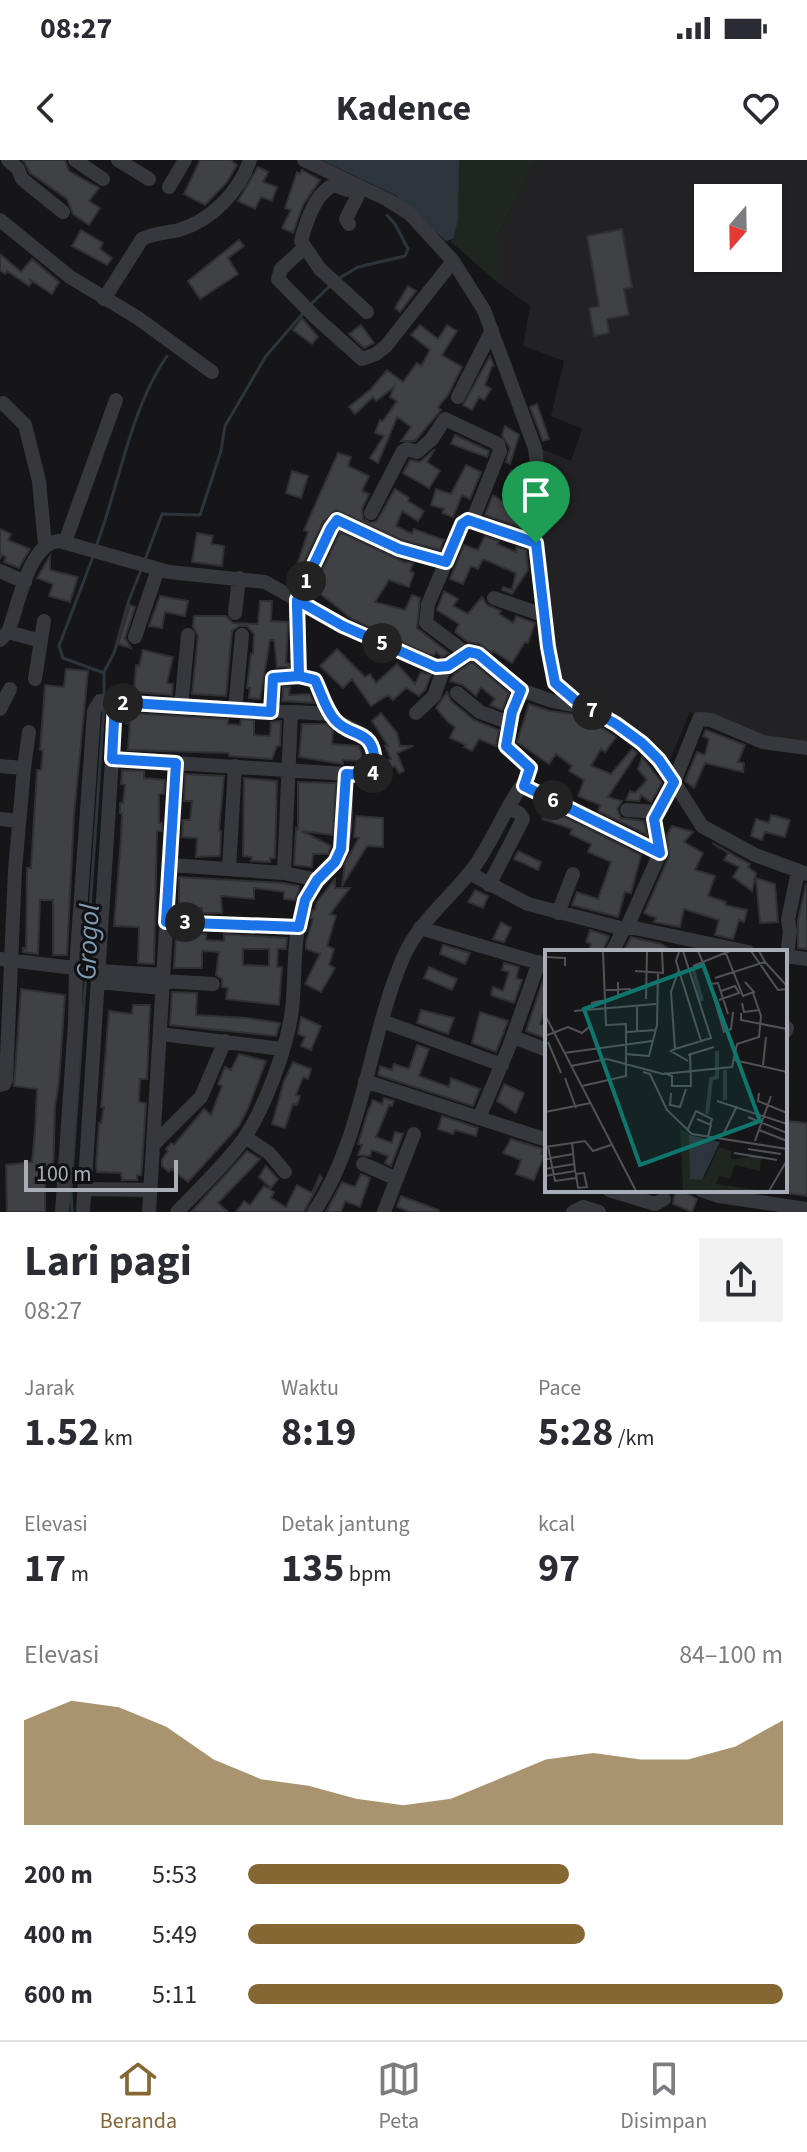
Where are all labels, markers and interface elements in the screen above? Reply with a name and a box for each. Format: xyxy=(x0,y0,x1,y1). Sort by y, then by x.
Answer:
text: 08:27 xyxy=(40,7,112,50)
text: Kadence xyxy=(336,83,471,134)
icon: back xyxy=(24,86,68,130)
icon: heart xyxy=(739,86,783,130)
north arrow xyxy=(694,184,782,272)
map controls xyxy=(694,184,782,272)
pin xyxy=(502,461,570,543)
icon: arrive xyxy=(514,473,558,517)
pin: 1 xyxy=(286,561,326,601)
text: 1 xyxy=(300,565,312,597)
pin: 5 xyxy=(362,623,402,663)
text: 5 xyxy=(376,627,388,659)
pin: 2 xyxy=(103,683,143,723)
text: 2 xyxy=(117,687,129,719)
pin: 7 xyxy=(572,690,612,730)
text: 7 xyxy=(586,694,598,726)
pin: 4 xyxy=(353,753,393,793)
text: 4 xyxy=(367,757,379,789)
pin: 6 xyxy=(533,780,573,820)
text: 6 xyxy=(547,784,559,816)
pin: 3 xyxy=(165,902,205,942)
water label: Grogol xyxy=(66,903,110,981)
text: 3 xyxy=(179,906,191,938)
inset map xyxy=(545,950,787,1192)
scale bar xyxy=(24,1156,178,1192)
text: 100 m xyxy=(36,1158,91,1190)
text: Lari pagi xyxy=(24,1230,192,1293)
button: share xyxy=(699,1238,783,1322)
text: 08:27 xyxy=(24,1292,82,1329)
text: Jarak xyxy=(24,1372,75,1404)
text: Waktu xyxy=(281,1372,339,1404)
text: Pace xyxy=(538,1372,581,1404)
text: 1.52 xyxy=(24,1404,99,1461)
text: 8:19 xyxy=(281,1404,356,1461)
text: 5:28 xyxy=(538,1404,613,1461)
text: km xyxy=(99,1422,133,1454)
text: /km xyxy=(613,1422,655,1454)
text: Elevasi xyxy=(24,1508,88,1540)
text: Detak jantung xyxy=(281,1508,410,1540)
text: kcal xyxy=(538,1508,575,1540)
text: 17 xyxy=(24,1540,66,1597)
text: 135 xyxy=(281,1540,344,1597)
text: 97 xyxy=(538,1540,580,1597)
text: m xyxy=(66,1558,89,1590)
text: bpm xyxy=(344,1558,391,1590)
text: Elevasi xyxy=(24,1636,99,1673)
text: 84–100 m xyxy=(679,1636,783,1673)
text: 200 m xyxy=(24,1856,93,1893)
text: 5:53 xyxy=(152,1856,197,1893)
text: 400 m xyxy=(24,1916,93,1953)
text: 5:49 xyxy=(152,1916,197,1953)
text: 600 m xyxy=(24,1976,93,2013)
text: 5:11 xyxy=(152,1976,197,2013)
tab: Beranda xyxy=(100,2057,177,2137)
tab: Peta xyxy=(377,2057,421,2137)
tab: Disimpan xyxy=(620,2057,707,2137)

